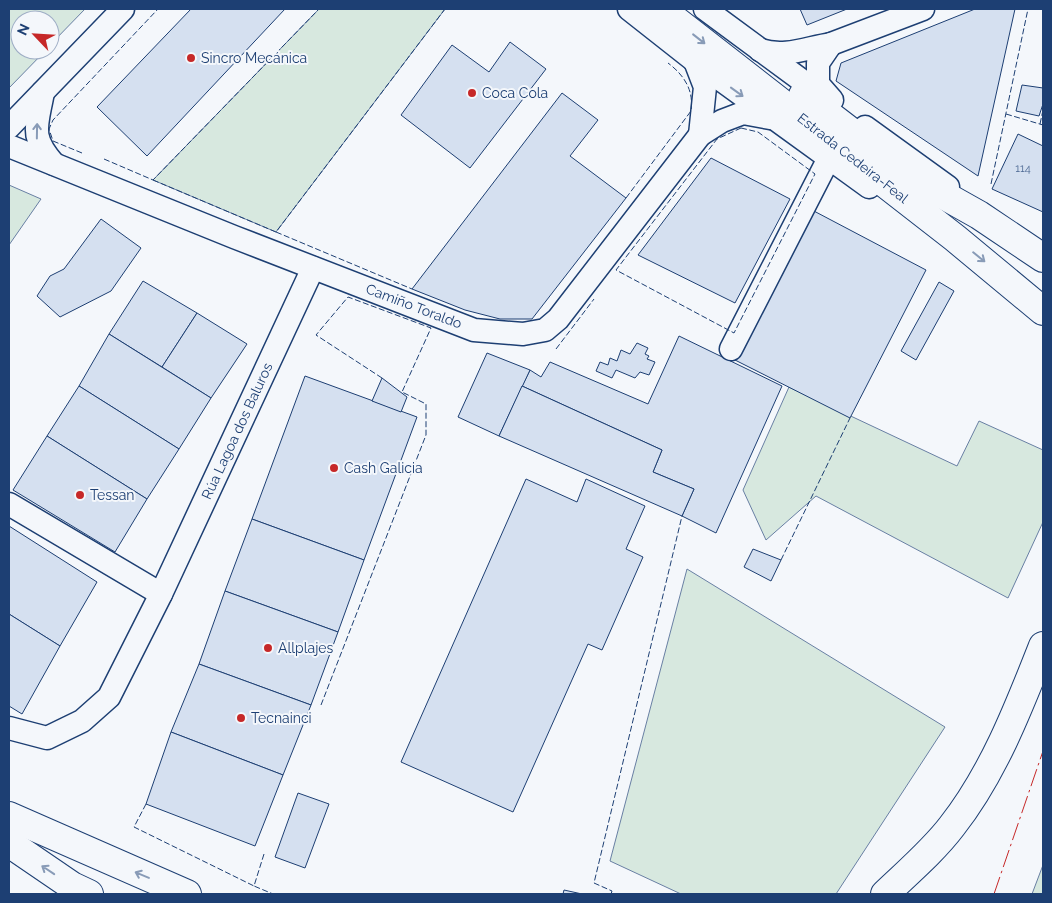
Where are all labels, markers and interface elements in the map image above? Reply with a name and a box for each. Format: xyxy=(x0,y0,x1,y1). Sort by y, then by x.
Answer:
north arrow xyxy=(10,10,60,60)
text: N xyxy=(14,21,33,38)
one-way arrow xyxy=(692,33,705,44)
place label: Sincro Mecánica xyxy=(201,50,307,66)
marker: Sincro Mecánica xyxy=(185,52,197,64)
place label: Coca Cola xyxy=(482,85,548,101)
marker: Coca Cola xyxy=(466,87,478,99)
one-way arrow xyxy=(730,87,744,97)
street label: Estrada Cedeira-Feal xyxy=(794,110,912,206)
one-way arrow xyxy=(33,124,42,140)
house number: 114 xyxy=(1015,162,1031,175)
one-way arrow xyxy=(972,252,985,263)
street label: Camiño Toraldo xyxy=(364,280,464,332)
street label: Rúa Lagoa dos Baluros xyxy=(198,360,276,502)
place label: Cash Galicia xyxy=(344,460,423,476)
marker: Cash Galicia xyxy=(328,462,340,474)
place label: Tessan xyxy=(90,487,135,503)
marker: Tessan xyxy=(74,489,86,501)
place label: Allplajes xyxy=(278,640,334,656)
marker: Allplajes xyxy=(262,642,274,654)
place label: Tecnainci xyxy=(251,710,312,726)
marker: Tecnainci xyxy=(235,712,247,724)
one-way arrow xyxy=(42,865,56,875)
one-way arrow xyxy=(135,869,150,879)

